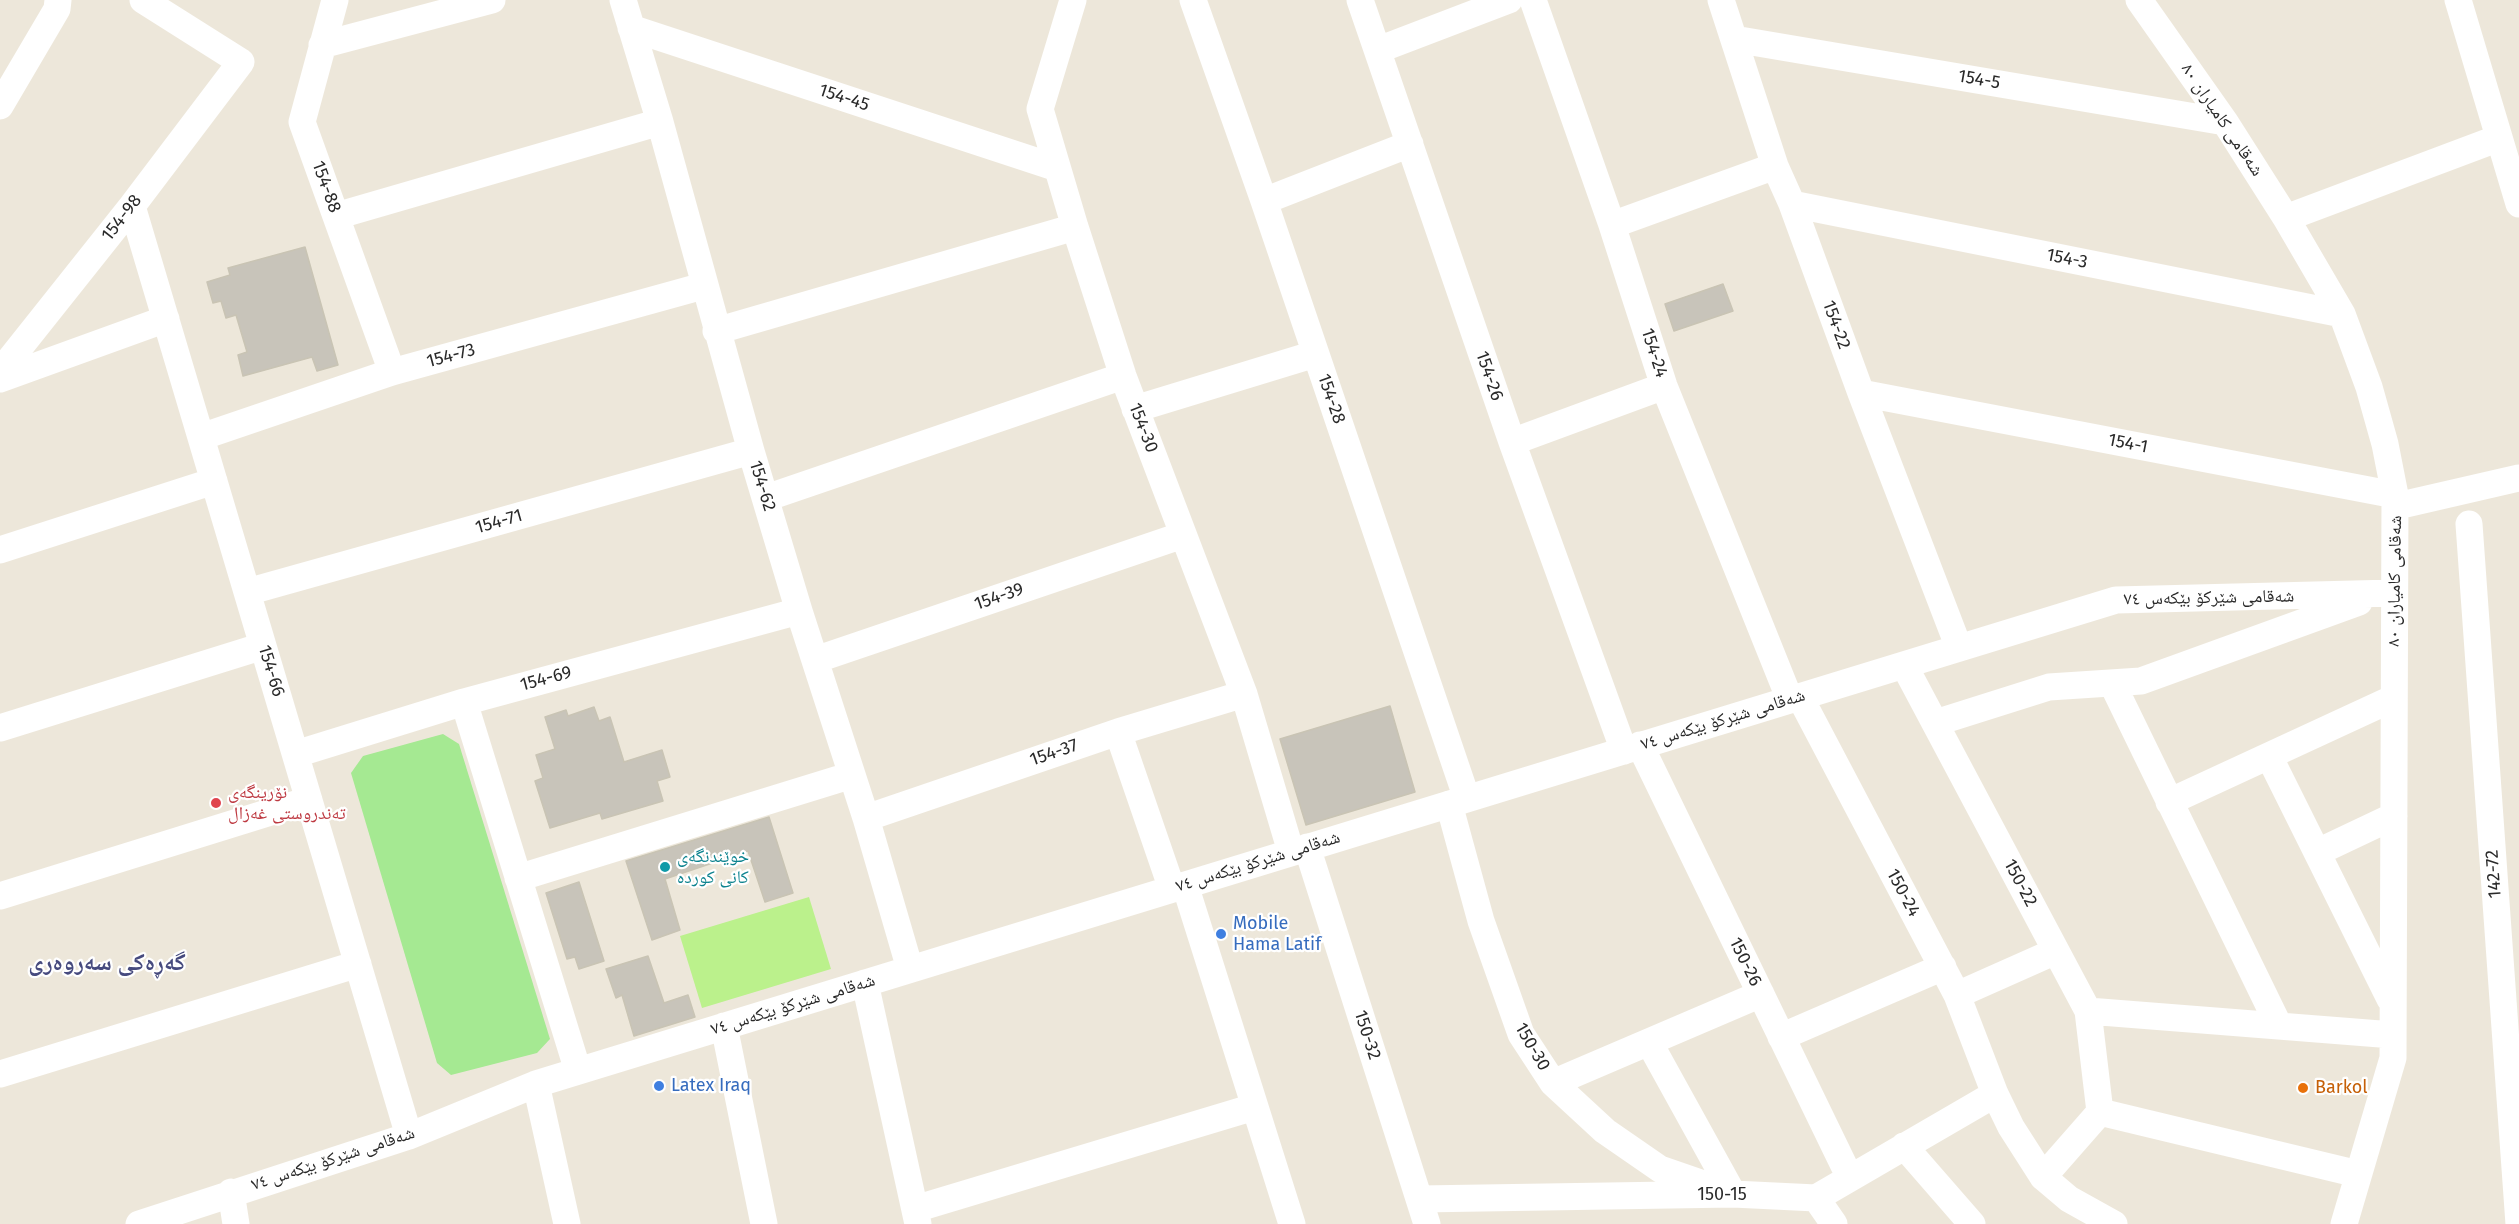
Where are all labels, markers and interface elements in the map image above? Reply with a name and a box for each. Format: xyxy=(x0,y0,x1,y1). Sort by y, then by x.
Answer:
street label: شەقامی کامیاران ٨٠ xyxy=(2176,59,2268,181)
street label: 154-5 xyxy=(1956,66,2002,94)
street label: 154-45 xyxy=(816,80,872,116)
street label: 154-88 xyxy=(307,158,345,216)
street label: 154-98 xyxy=(97,191,147,245)
street label: 154-3 xyxy=(2045,244,2089,274)
street label: 154-22 xyxy=(1817,298,1855,352)
street label: 154-24 xyxy=(1636,326,1672,380)
street label: 154-73 xyxy=(424,339,478,373)
street label: 154-26 xyxy=(1470,348,1508,404)
street label: 154-28 xyxy=(1312,371,1350,427)
street label: 154-30 xyxy=(1124,400,1162,456)
street label: 154-1 xyxy=(2106,430,2150,458)
street label: 154-62 xyxy=(744,458,780,514)
street label: 154-71 xyxy=(473,505,525,539)
street label: شەقامی کامیاران ٨٠ xyxy=(2383,515,2407,647)
street label: 154-39 xyxy=(971,579,1027,615)
street label: شەقامی شێرکۆ بێکەس ٧٤ xyxy=(2123,586,2295,610)
street label: 154-66 xyxy=(253,643,289,699)
street label: 154-69 xyxy=(518,662,574,696)
street label: شەقامی شێرکۆ بێکەس ٧٤ xyxy=(1638,685,1808,755)
street label: 154-37 xyxy=(1027,735,1081,771)
place label: نۆرینگەی تەندروستی غەزال xyxy=(228,782,346,824)
marker: نۆرینگەی تەندروستی غەزال xyxy=(209,796,223,810)
street label: شەقامی شێرکۆ بێکەس ٧٤ xyxy=(1173,827,1343,897)
place label: خوێندنگەی کانی کوردە xyxy=(677,846,749,888)
street label: 142-72 xyxy=(2482,849,2506,899)
street label: 150-22 xyxy=(1999,855,2041,911)
marker: خوێندنگەی کانی کوردە xyxy=(658,860,672,874)
street label: 150-24 xyxy=(1881,865,1925,921)
place label: Mobile Hama Latif xyxy=(1233,913,1321,956)
marker: Mobile Hama Latif xyxy=(1214,927,1228,941)
street label: 150-26 xyxy=(1724,934,1766,990)
district label: گەڕەکی سەروەری xyxy=(28,949,186,977)
street label: شەقامی شێرکۆ بێکەس ٧٤ xyxy=(708,970,878,1040)
street label: 150-32 xyxy=(1349,1008,1385,1062)
street label: 150-30 xyxy=(1510,1019,1554,1075)
place label: Latex Iraq xyxy=(671,1075,751,1097)
place label: Barkol xyxy=(2315,1077,2368,1099)
marker: Latex Iraq xyxy=(652,1079,666,1093)
marker: Barkol xyxy=(2296,1081,2310,1095)
street label: شەقامی شێرکۆ بێکەس ٧٤ xyxy=(248,1122,418,1196)
street label: 150-15 xyxy=(1697,1184,1747,1206)

